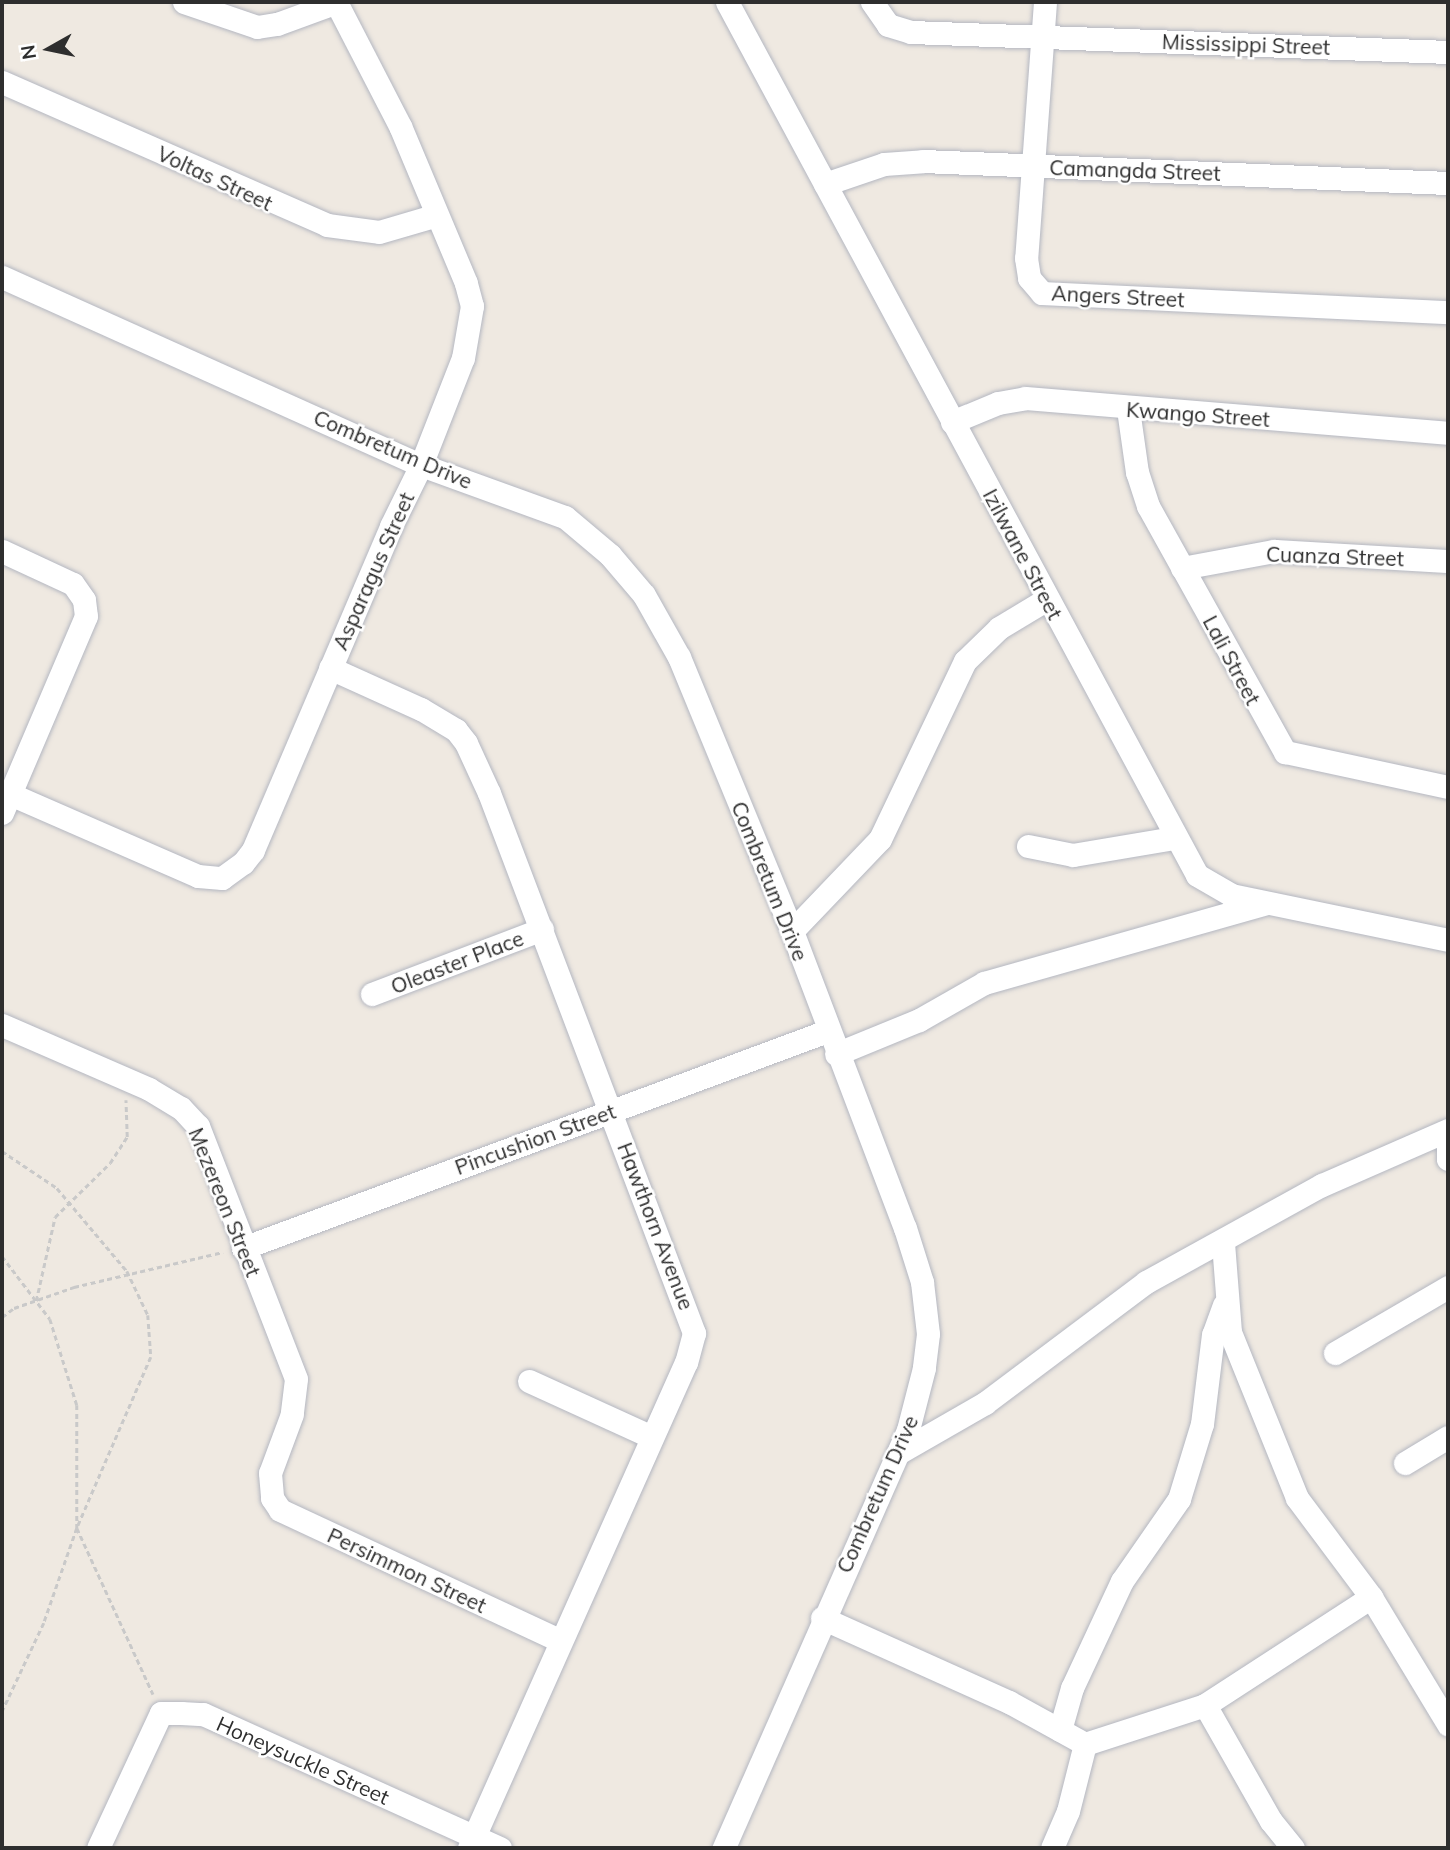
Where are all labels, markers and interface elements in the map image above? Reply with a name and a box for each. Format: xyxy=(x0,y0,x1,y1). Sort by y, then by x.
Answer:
north arrow xyxy=(14,14,84,84)
street label: Mississippi Street xyxy=(1161,28,1331,60)
text: N xyxy=(15,43,41,61)
street label: Voltas Street xyxy=(153,140,277,216)
street label: Camangda Street xyxy=(1049,154,1221,186)
street label: Angers Street xyxy=(1051,280,1185,312)
street label: Kwango Street xyxy=(1125,396,1271,432)
street label: Combretum Drive xyxy=(310,404,476,494)
street label: Izilwane Street xyxy=(978,484,1068,624)
street label: Asparagus Street xyxy=(327,488,419,654)
street label: Cuanza Street xyxy=(1266,541,1404,571)
street label: Lali Street xyxy=(1198,611,1266,709)
street label: Combretum Drive xyxy=(727,798,813,964)
street label: Oleaster Place xyxy=(387,925,527,999)
street label: Pincushion Street xyxy=(451,1098,619,1180)
street label: Mezereon Street xyxy=(184,1124,266,1280)
street label: Hawthorn Avenue xyxy=(612,1139,700,1313)
street label: Combretum Drive xyxy=(831,1411,923,1577)
street label: Persimmon Street xyxy=(324,1522,490,1618)
street label: Honeysuckle Street xyxy=(213,1711,393,1809)

